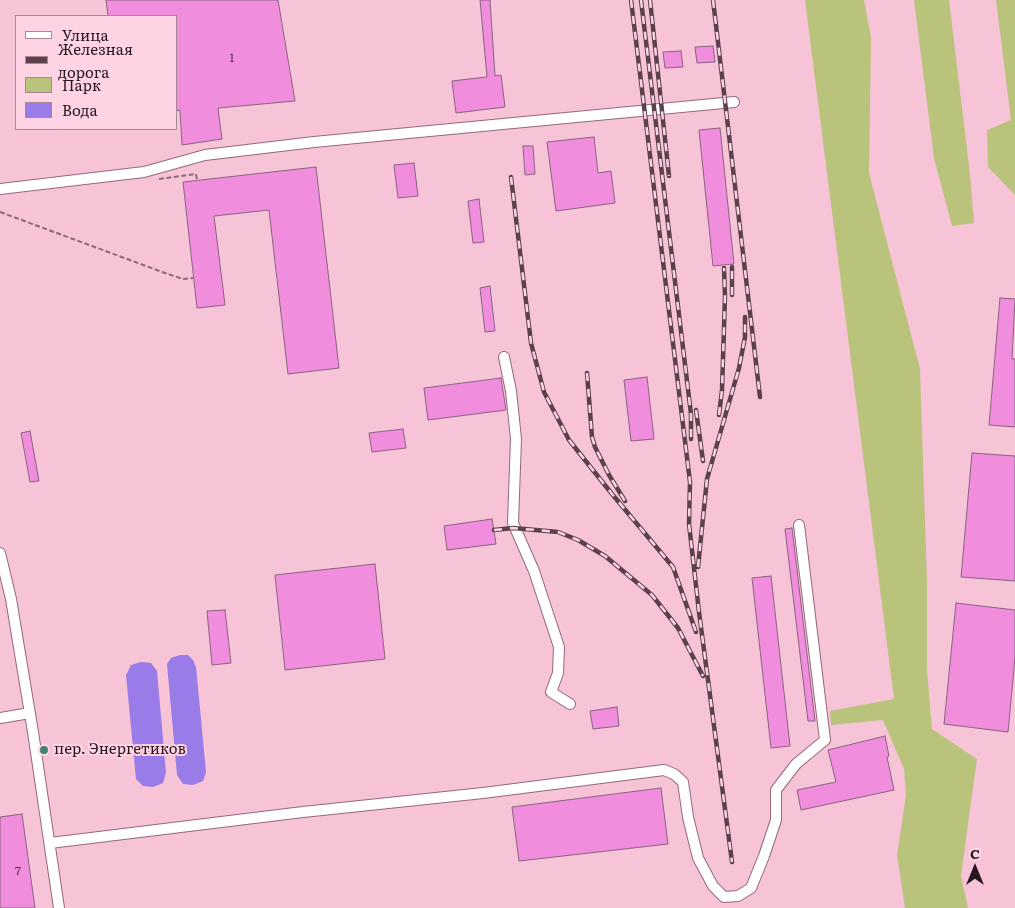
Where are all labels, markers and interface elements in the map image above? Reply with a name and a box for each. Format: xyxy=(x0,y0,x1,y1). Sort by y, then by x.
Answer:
legend xyxy=(15,15,178,130)
text: Улица xyxy=(62,23,109,46)
text: Железная дорога xyxy=(58,37,133,83)
house number: 1 xyxy=(230,51,234,65)
text: Парк xyxy=(62,73,101,96)
text: Вода xyxy=(62,98,98,121)
place label: пер. Энергетиков xyxy=(54,741,186,759)
marker: пер. Энергетиков xyxy=(38,744,50,756)
north arrow xyxy=(950,843,1000,893)
text: С xyxy=(970,843,980,863)
house number: 7 xyxy=(15,864,21,878)

